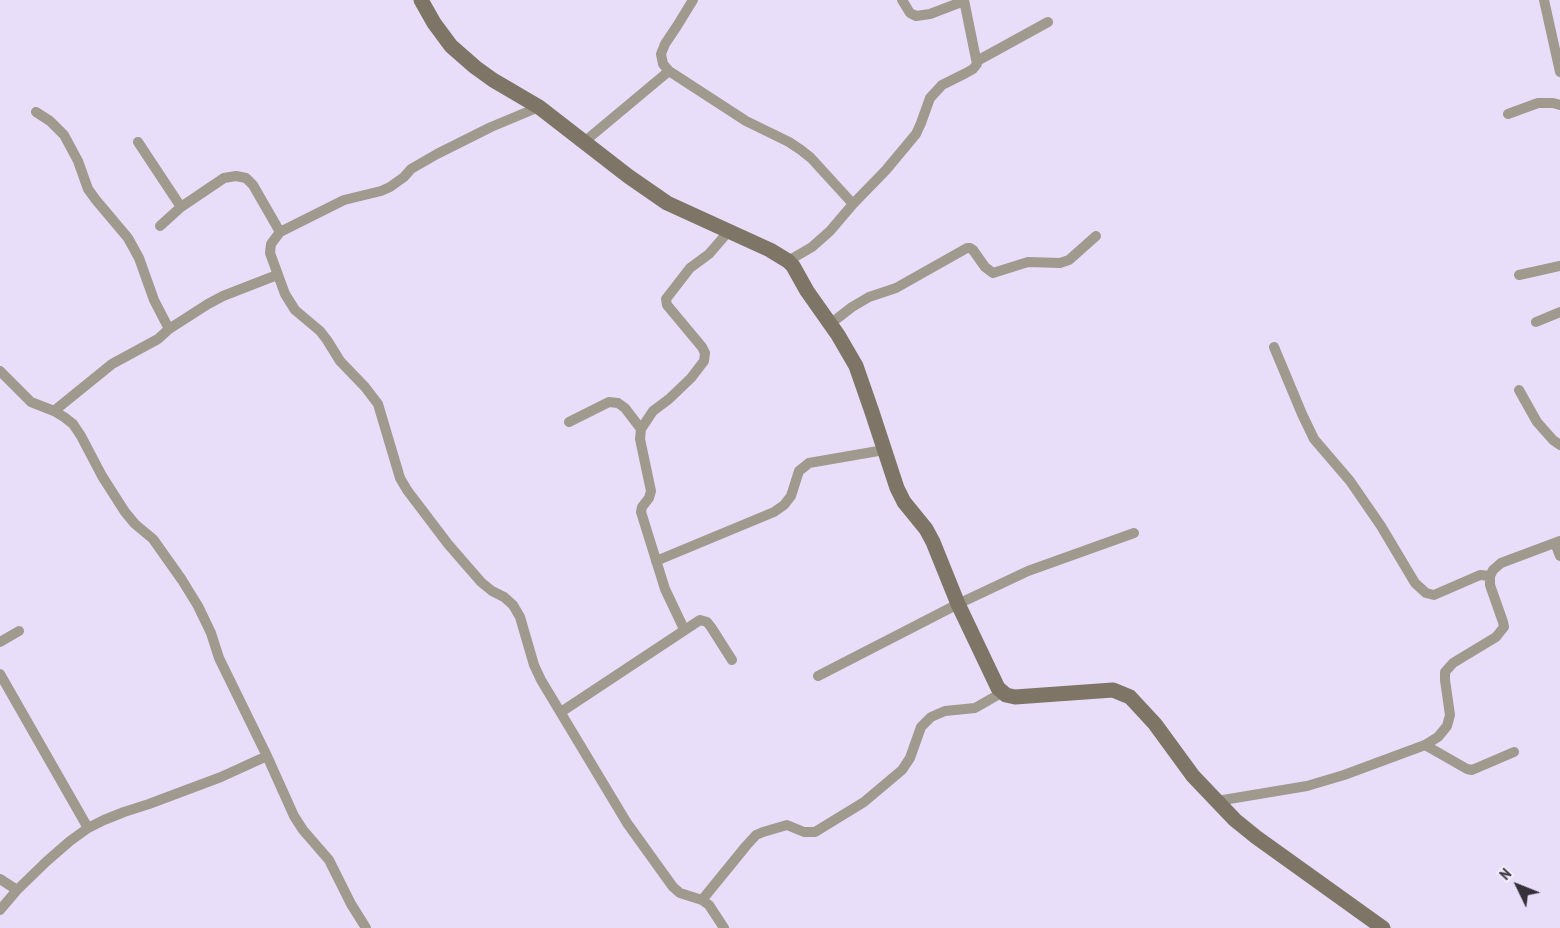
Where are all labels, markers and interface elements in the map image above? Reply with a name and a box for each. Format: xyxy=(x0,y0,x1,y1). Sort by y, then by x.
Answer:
north arrow xyxy=(1488,856,1548,916)
text: N xyxy=(1495,864,1515,884)

